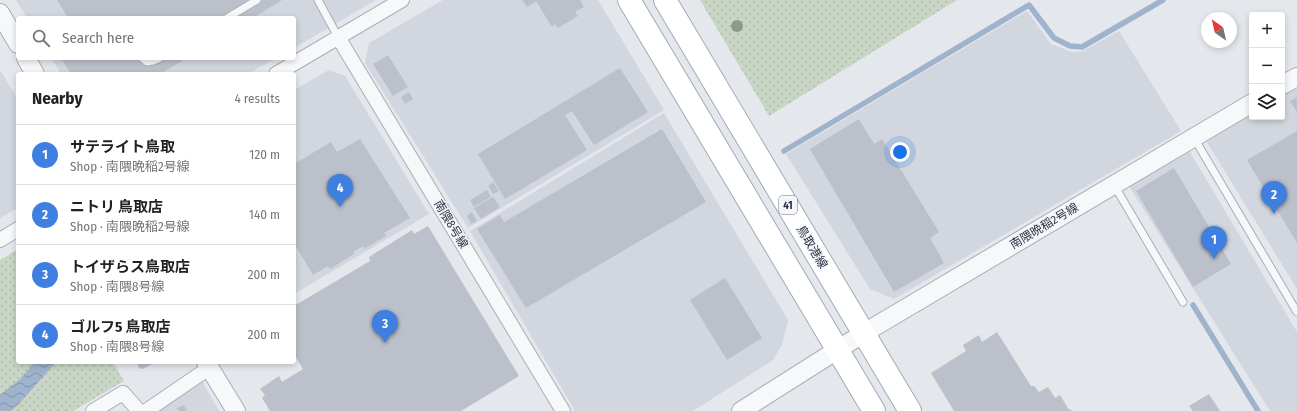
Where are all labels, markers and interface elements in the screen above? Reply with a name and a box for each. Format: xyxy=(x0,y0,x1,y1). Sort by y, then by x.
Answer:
north arrow xyxy=(1201,12,1237,48)
map controls xyxy=(1249,12,1285,120)
button: + xyxy=(1249,12,1285,48)
search box xyxy=(16,16,296,60)
icon: search xyxy=(30,27,52,49)
text: Search here xyxy=(62,29,134,47)
button: − xyxy=(1249,48,1285,84)
button: layers xyxy=(1249,84,1285,120)
text: Nearby xyxy=(32,88,83,109)
text: 4 results xyxy=(234,91,280,106)
text: サテライト鳥取 xyxy=(70,138,175,156)
your location xyxy=(890,142,910,162)
text: 1 xyxy=(42,147,48,162)
text: 120 m xyxy=(249,147,280,162)
text: Shop · 南隈晩稲2号線 xyxy=(70,159,190,174)
pin: 4 xyxy=(327,174,353,207)
pin: 2 xyxy=(1261,181,1287,214)
road number: 41 xyxy=(779,196,797,214)
street label: 南隈8号線 xyxy=(431,197,471,251)
text: ニトリ 鳥取店 xyxy=(70,198,163,216)
street label: 南隈晩稲2号線 xyxy=(1007,200,1081,252)
text: 2 xyxy=(42,207,48,222)
text: 140 m xyxy=(249,207,280,222)
text: Shop · 南隈晩稲2号線 xyxy=(70,219,190,234)
street label: 鳥取港線 xyxy=(794,223,830,271)
pin: 1 xyxy=(1201,226,1227,259)
text: トイザらス鳥取店 xyxy=(70,258,190,276)
text: 3 xyxy=(42,267,48,282)
text: 200 m xyxy=(248,267,280,282)
text: Shop · 南隈8号線 xyxy=(70,279,164,294)
pin: 3 xyxy=(372,310,398,343)
text: ゴルフ5 鳥取店 xyxy=(70,318,171,336)
text: 4 xyxy=(42,327,48,342)
text: 200 m xyxy=(248,327,280,342)
text: Shop · 南隈8号線 xyxy=(70,339,164,354)

